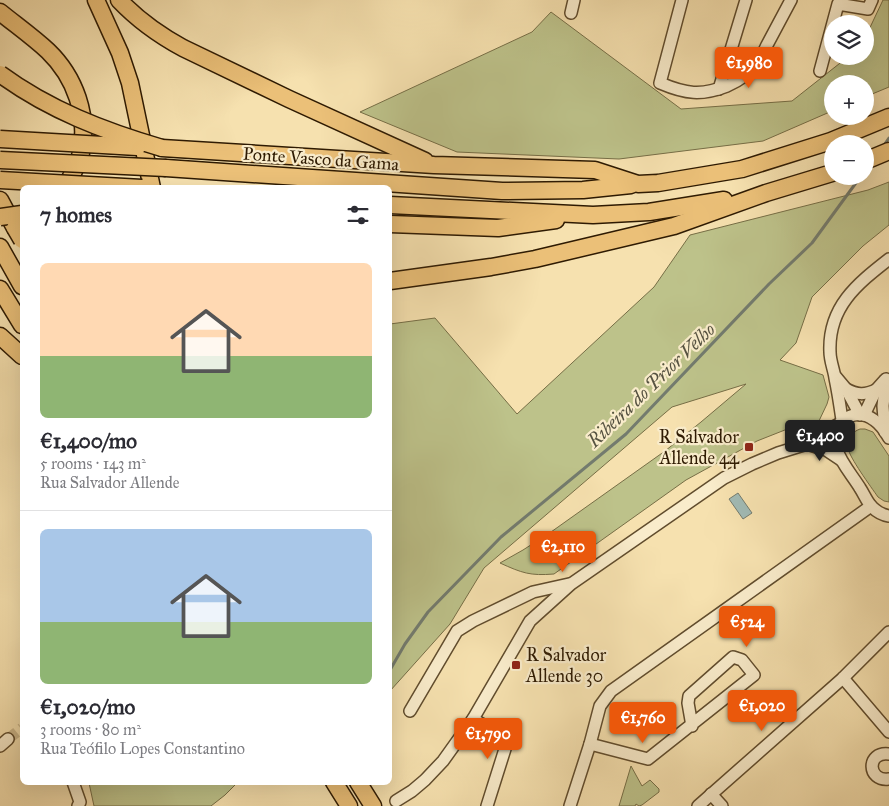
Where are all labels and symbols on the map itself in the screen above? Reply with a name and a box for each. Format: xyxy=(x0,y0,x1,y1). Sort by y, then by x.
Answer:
pin: €1,980 xyxy=(708,46,790,89)
street label: Ponte Vasco da Gama xyxy=(242,143,400,175)
water label: Ribeira do Prior Velho xyxy=(581,318,720,453)
pin: €1,400 xyxy=(779,420,861,462)
place label: R Salvador Allende 44 xyxy=(659,426,740,469)
marker: R Salvador Allende 44 xyxy=(743,441,755,453)
pin: €2,110 xyxy=(522,530,604,573)
pin: €524 xyxy=(717,606,777,648)
place label: R Salvador Allende 30 xyxy=(525,644,607,687)
marker: R Salvador Allende 30 xyxy=(510,659,522,671)
pin: €1,020 xyxy=(721,690,803,732)
pin: €1,760 xyxy=(602,702,684,744)
pin: €1,790 xyxy=(447,718,529,760)

